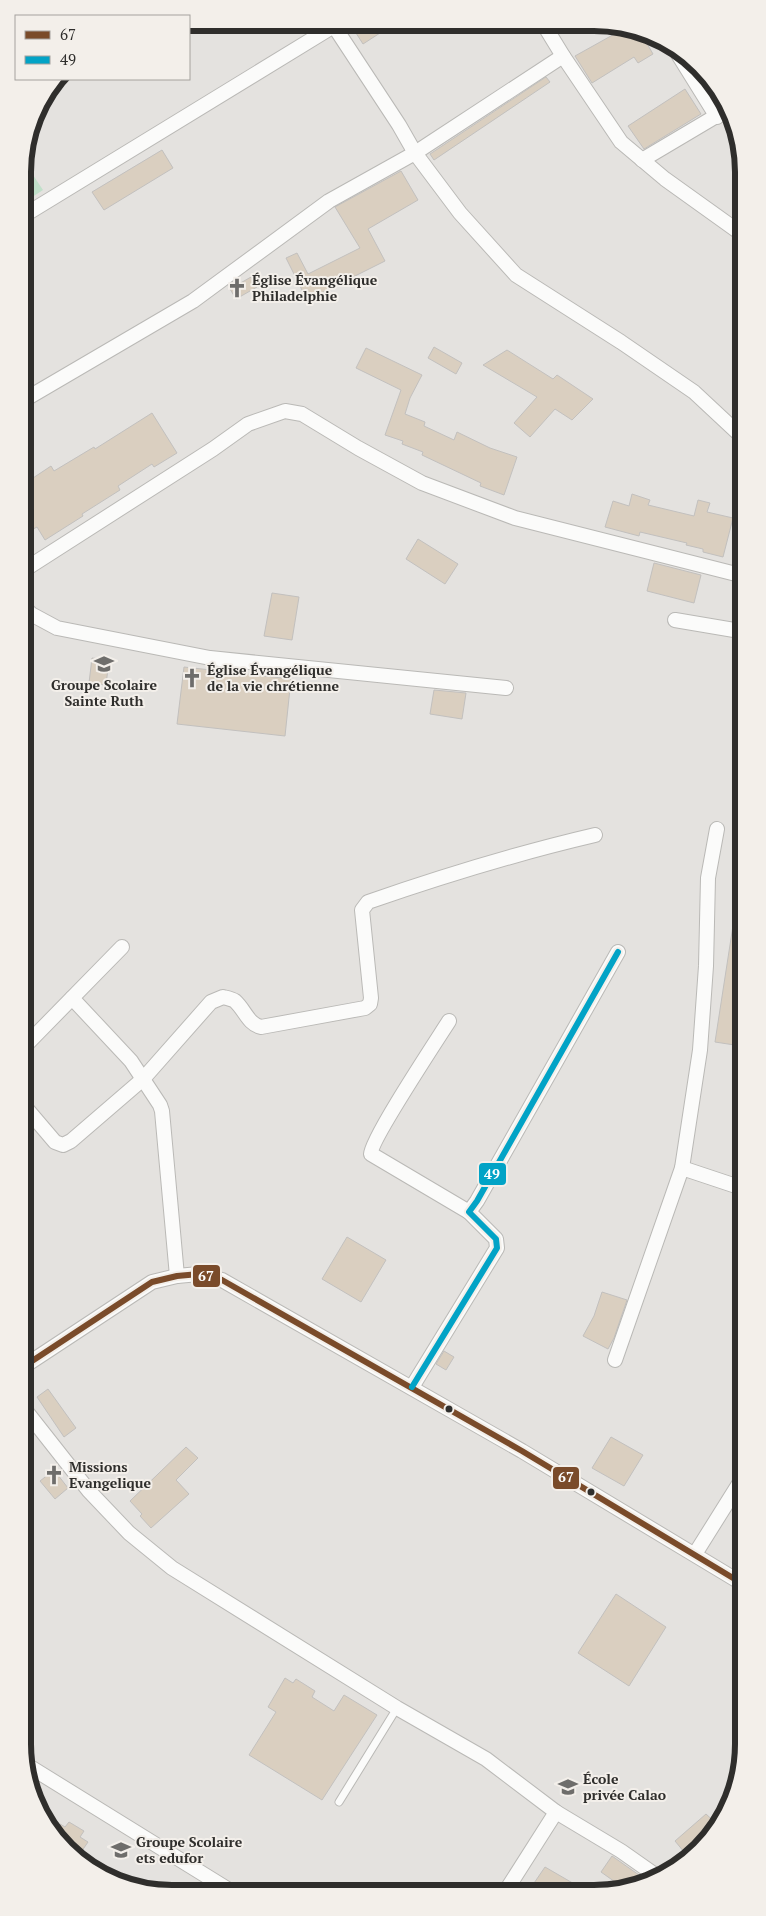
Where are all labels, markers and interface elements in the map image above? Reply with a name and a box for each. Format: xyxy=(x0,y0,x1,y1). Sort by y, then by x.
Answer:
legend xyxy=(15,15,190,80)
text: 67 xyxy=(60,24,76,44)
text: 49 xyxy=(60,49,76,69)
place label: Église Évangélique Philadelphie xyxy=(252,270,378,305)
church icon: Église Évangélique Philadelphie xyxy=(226,277,248,299)
school or university icon: Groupe Scolaire Sainte Ruth xyxy=(93,653,115,675)
place label: Église Évangélique de la vie chrétienne xyxy=(207,660,339,695)
church icon: Église Évangélique de la vie chrétienne xyxy=(181,667,203,689)
place label: Groupe Scolaire Sainte Ruth xyxy=(51,675,158,710)
line badge: 49 xyxy=(478,1162,507,1186)
text: 49 xyxy=(484,1164,500,1183)
line badge: 67 xyxy=(192,1264,221,1288)
text: 67 xyxy=(198,1266,214,1285)
unlabelled marker xyxy=(444,1404,454,1414)
place label: Missions Evangelique xyxy=(69,1457,151,1492)
church icon: Missions Evangelique xyxy=(43,1464,65,1486)
line badge: 67 xyxy=(552,1466,580,1490)
text: 67 xyxy=(558,1467,574,1486)
unlabelled marker xyxy=(586,1487,596,1497)
place label: École privée Calao xyxy=(583,1769,666,1804)
school or university icon: École privée Calao xyxy=(557,1776,579,1798)
place label: Groupe Scolaire ets edufor xyxy=(136,1832,243,1867)
school or university icon: Groupe Scolaire ets edufor xyxy=(110,1839,132,1861)

